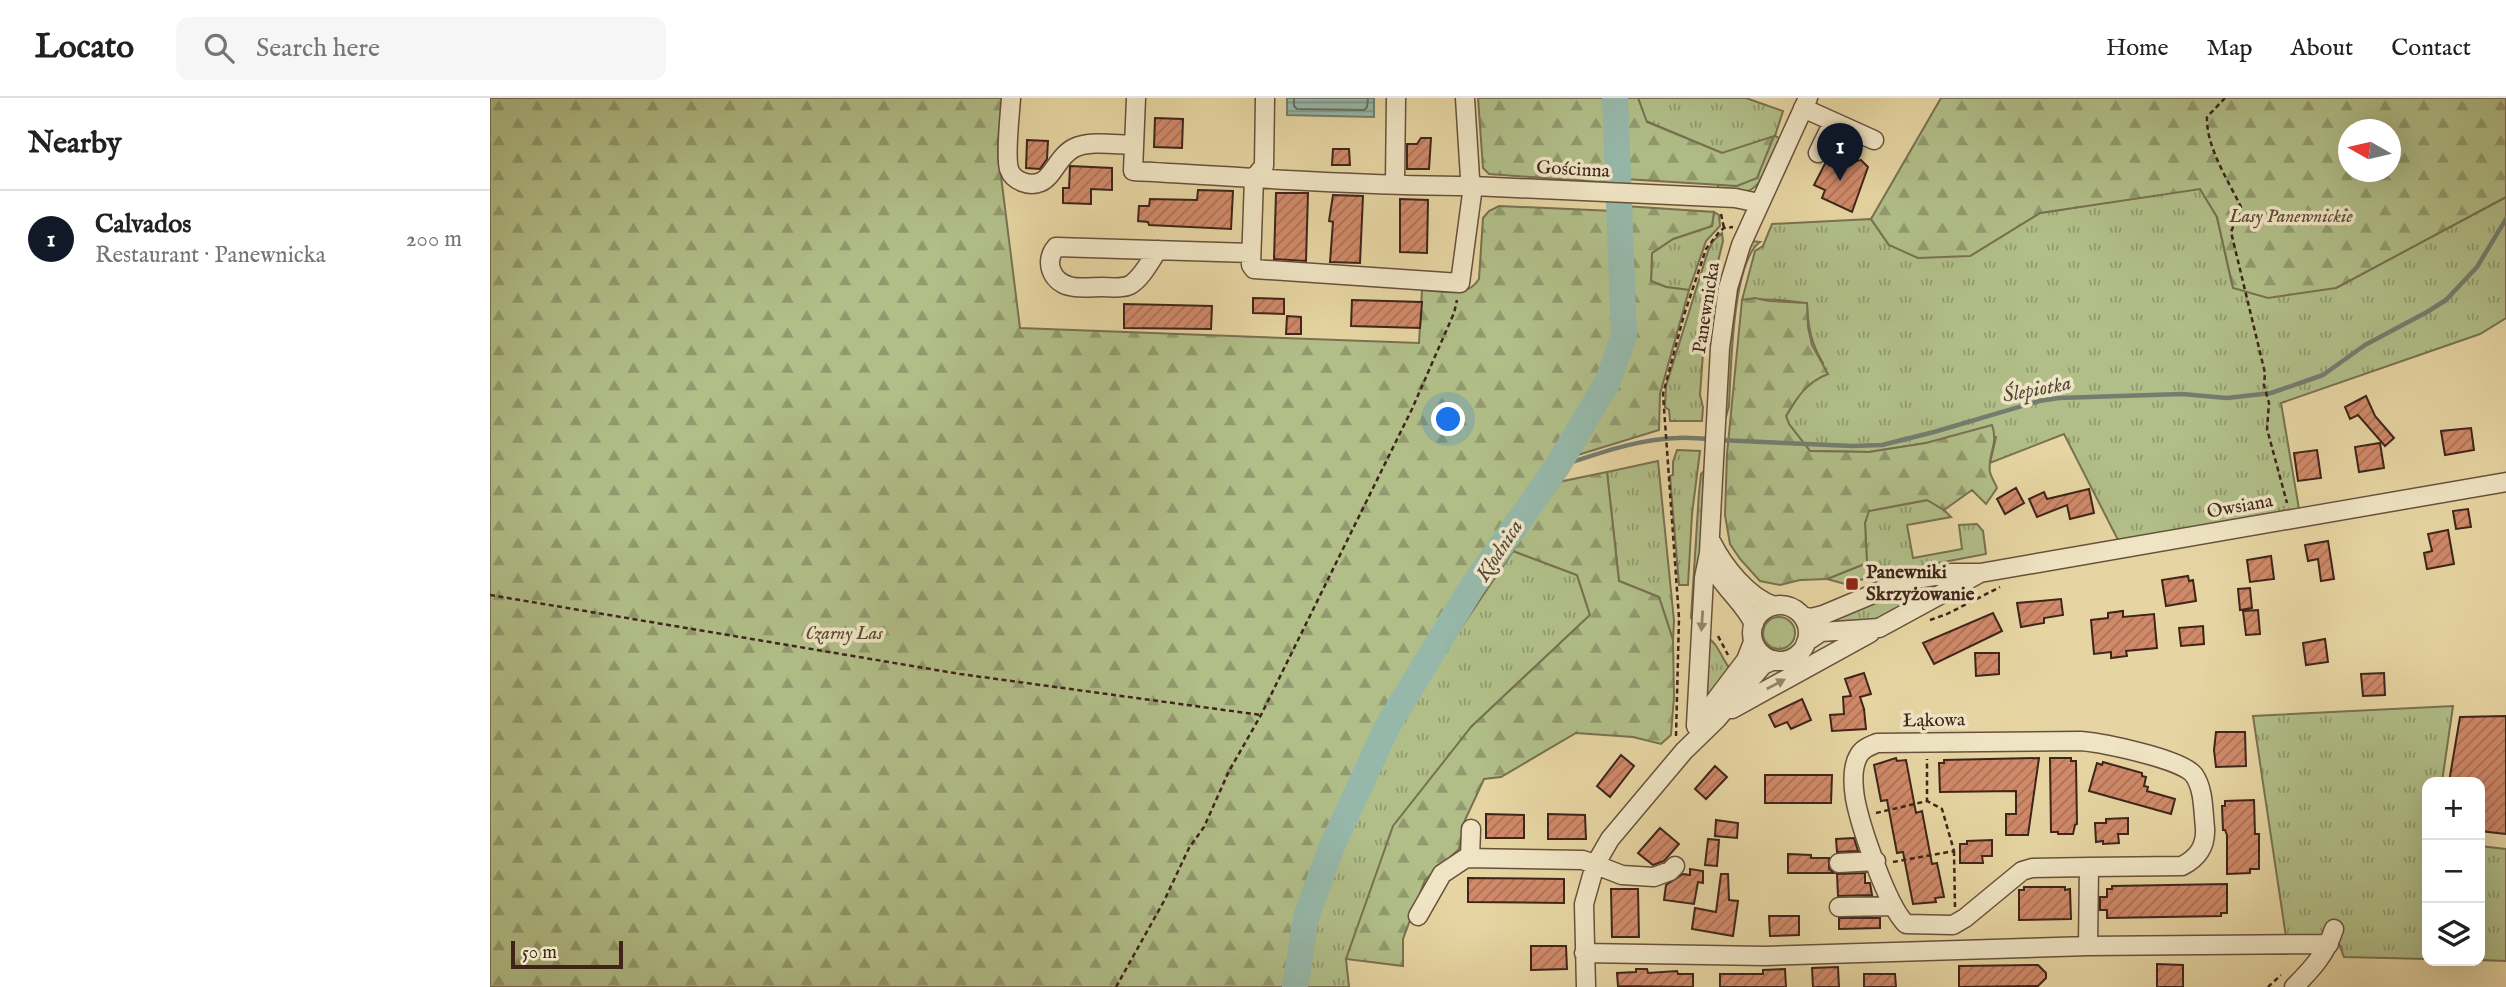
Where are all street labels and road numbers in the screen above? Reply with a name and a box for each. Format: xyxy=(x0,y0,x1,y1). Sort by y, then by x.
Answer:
street label: Gościnna xyxy=(1536,156,1611,184)
street label: Panewnicka xyxy=(1688,260,1726,355)
street label: Owsiana xyxy=(2205,489,2276,525)
street label: Łąkowa xyxy=(1903,708,1966,734)

